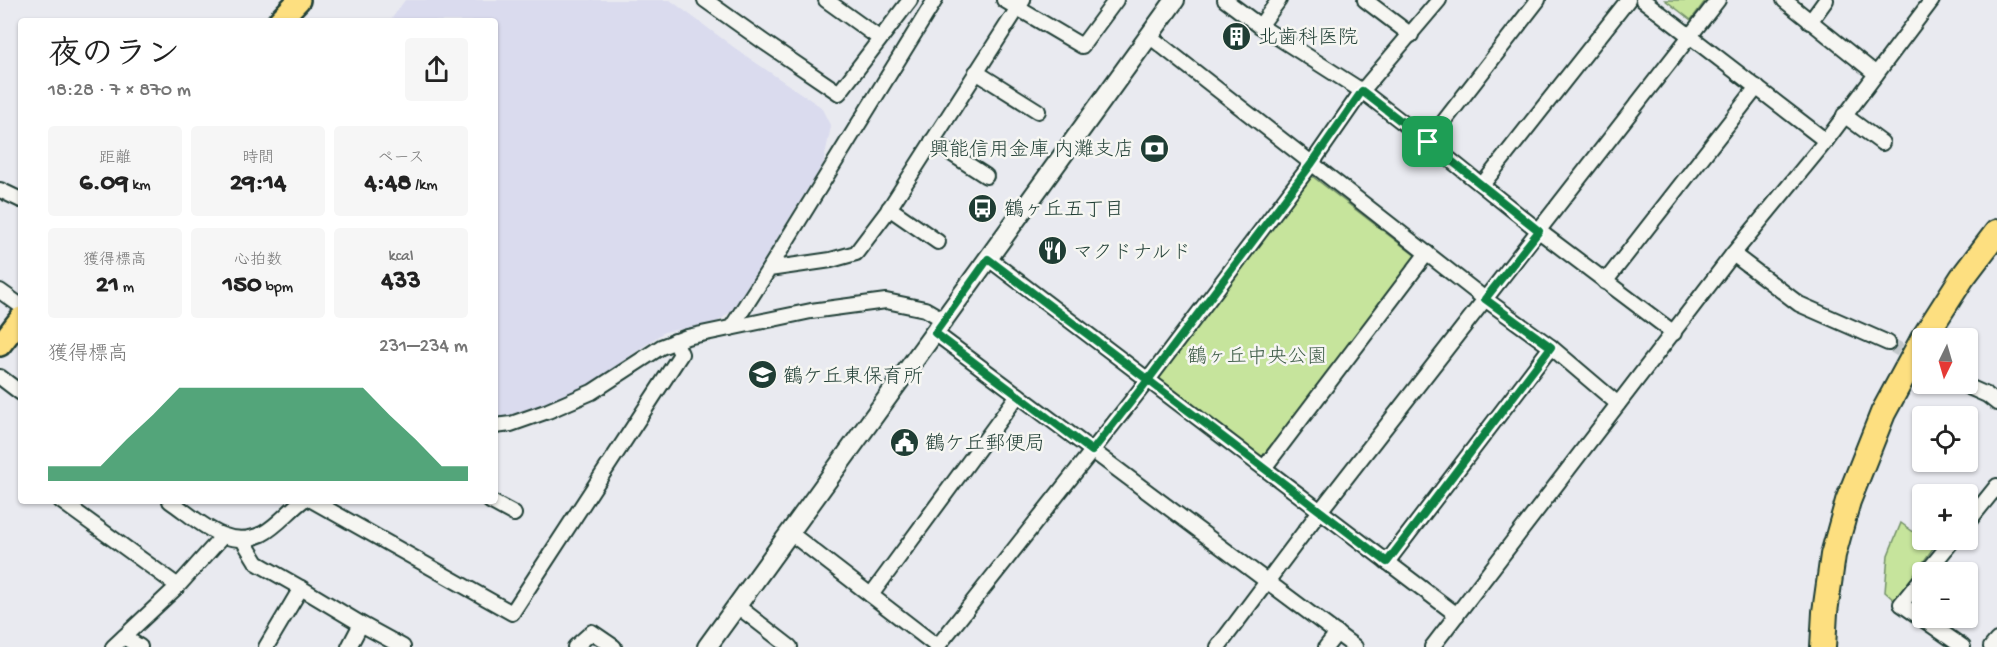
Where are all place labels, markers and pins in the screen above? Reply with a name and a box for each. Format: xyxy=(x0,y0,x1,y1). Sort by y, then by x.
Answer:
building icon: 北歯科医院 xyxy=(1221,20,1253,52)
place label: 北歯科医院 xyxy=(1258,26,1358,51)
pin xyxy=(1402,116,1453,167)
bank icon: 興能信用金庫 内灘支店 xyxy=(1139,132,1171,164)
place label: 興能信用金庫 内灘支店 xyxy=(929,138,1134,163)
bus stop icon: 鶴ヶ丘五丁目 xyxy=(967,192,999,224)
place label: 鶴ヶ丘五丁目 xyxy=(1004,198,1124,223)
restaurant icon: マクドナルド xyxy=(1036,235,1068,267)
place label: マクドナルド xyxy=(1073,243,1191,266)
school or university icon: 鶴ケ丘東保育所 xyxy=(746,359,778,391)
place label: 鶴ケ丘東保育所 xyxy=(783,365,923,390)
public building icon: 鶴ケ丘郵便局 xyxy=(888,426,920,458)
place label: 鶴ケ丘郵便局 xyxy=(925,432,1045,457)

